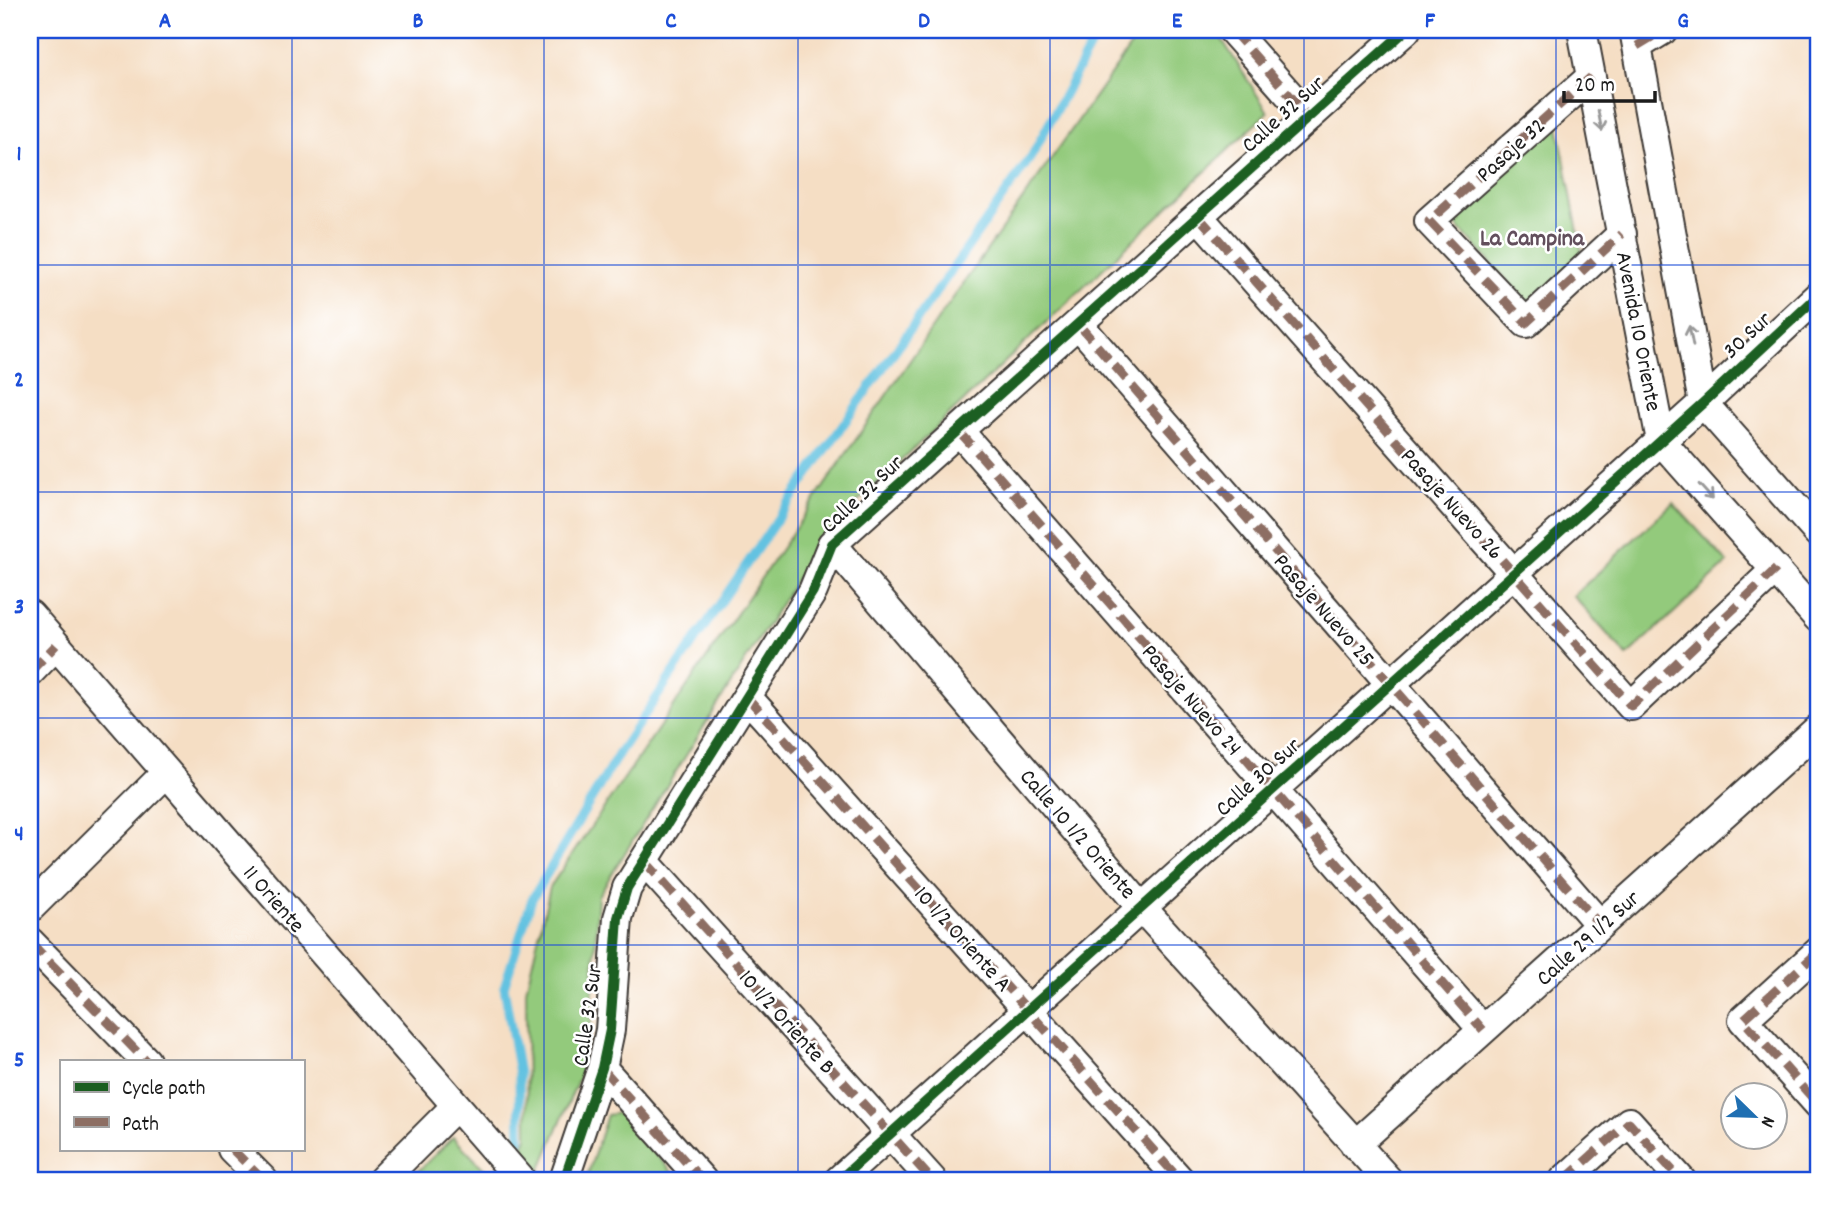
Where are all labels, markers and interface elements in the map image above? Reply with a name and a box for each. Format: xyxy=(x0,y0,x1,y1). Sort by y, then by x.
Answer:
text: A xyxy=(159,6,171,39)
text: B xyxy=(413,6,424,39)
text: C xyxy=(665,6,677,39)
text: D xyxy=(918,6,930,39)
text: E xyxy=(1172,6,1183,39)
text: F xyxy=(1425,6,1436,39)
text: G xyxy=(1677,6,1689,39)
scale bar xyxy=(1564,60,1656,104)
street label: Calle 32 Sur xyxy=(1235,69,1334,162)
text: 20 m xyxy=(1575,72,1615,102)
one-way arrow xyxy=(1594,109,1607,132)
street label: Pasaje 32 xyxy=(1470,111,1554,192)
text: 1 xyxy=(16,139,22,172)
district label: La Campina xyxy=(1480,223,1585,257)
street label: Avenida 10 Oriente xyxy=(1605,249,1668,414)
street label: 30 Sur xyxy=(1716,305,1781,368)
one-way arrow xyxy=(1684,325,1697,348)
text: 2 xyxy=(14,365,24,398)
street label: Pasaje Nuevo 26 xyxy=(1391,442,1510,569)
street label: Calle 32 Sur xyxy=(815,448,912,543)
one-way arrow xyxy=(1698,483,1715,500)
street label: Pasaje Nuevo 25 xyxy=(1264,548,1381,675)
text: 3 xyxy=(14,592,24,625)
street label: Pasaje Nuevo 24 xyxy=(1132,638,1248,765)
street label: Calle 30 Sur xyxy=(1209,731,1310,826)
street label: Calle 10 1/2 Oriente xyxy=(1010,763,1142,908)
text: 4 xyxy=(14,819,24,852)
street label: 11 Oriente xyxy=(233,859,311,942)
street label: 10 1/2 Oriente A xyxy=(905,880,1018,1001)
street label: Calle 29 1/2 Sur xyxy=(1530,884,1649,995)
street label: Calle 32 Sur xyxy=(566,962,613,1069)
street label: 10 1/2 Oriente B xyxy=(729,964,842,1083)
text: 5 xyxy=(14,1045,24,1078)
legend xyxy=(60,1060,304,1150)
text: Cycle path xyxy=(122,1075,205,1105)
north arrow xyxy=(1718,1080,1788,1150)
text: Path xyxy=(122,1111,159,1141)
text: N xyxy=(1752,1112,1781,1131)

